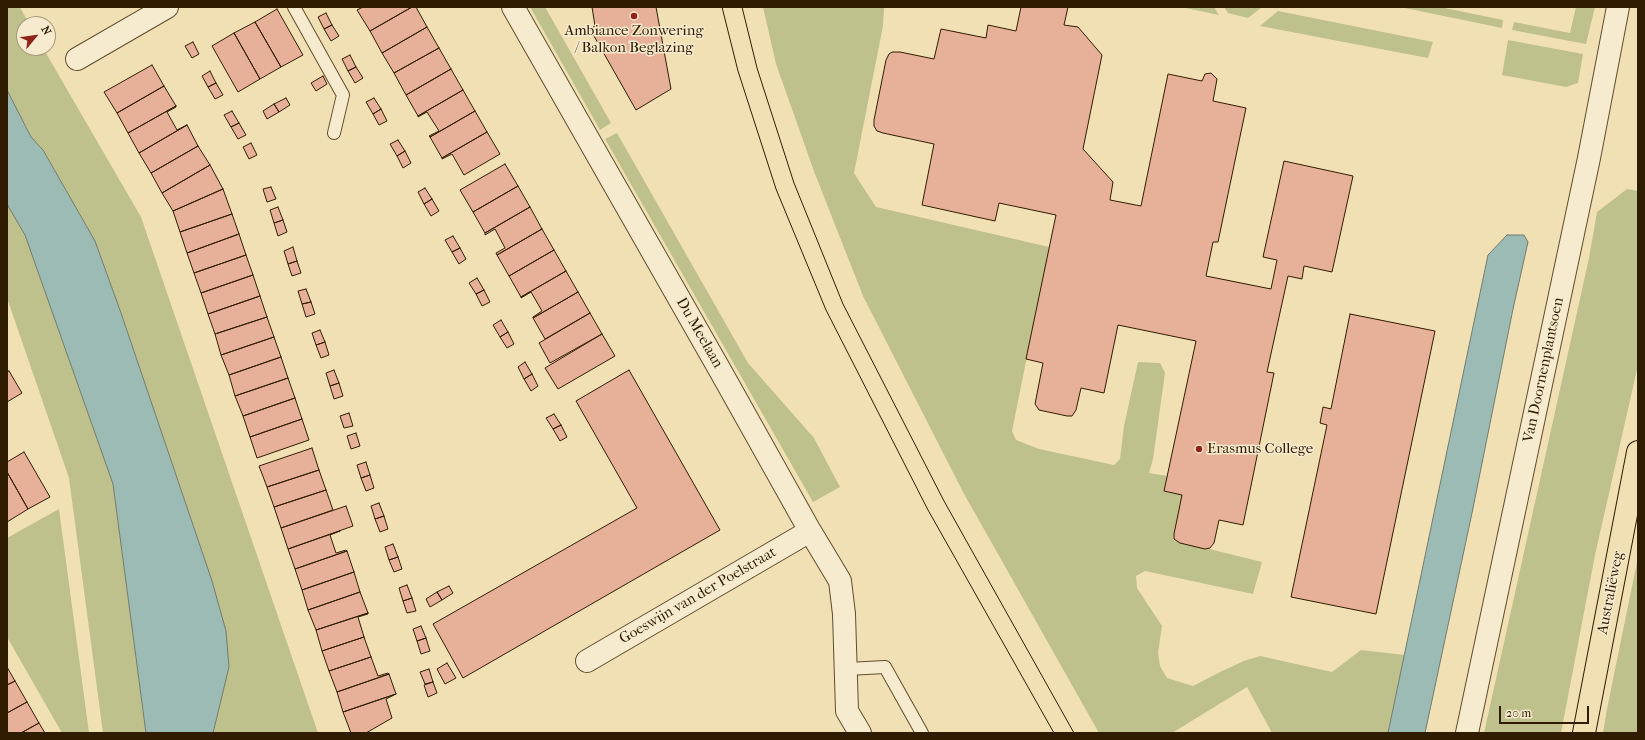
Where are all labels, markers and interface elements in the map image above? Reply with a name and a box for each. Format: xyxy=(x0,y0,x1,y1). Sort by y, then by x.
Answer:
marker: Ambiance Zonwering / Balkon Beglazing xyxy=(629,11,639,21)
north arrow xyxy=(16,16,56,56)
place label: Ambiance Zonwering / Balkon Beglazing xyxy=(564,22,704,57)
text: N xyxy=(38,24,54,37)
street label: Du Meelaan xyxy=(672,295,726,371)
street label: Van Doornenplantsoen xyxy=(1520,296,1568,444)
place label: Erasmus College xyxy=(1207,440,1313,458)
marker: Erasmus College xyxy=(1194,444,1204,454)
street label: Goeswijn van der Poelstraat xyxy=(616,544,780,648)
street label: Australiëweg xyxy=(1594,550,1628,636)
scale bar xyxy=(1501,698,1591,724)
text: 20 m xyxy=(1506,706,1531,720)

